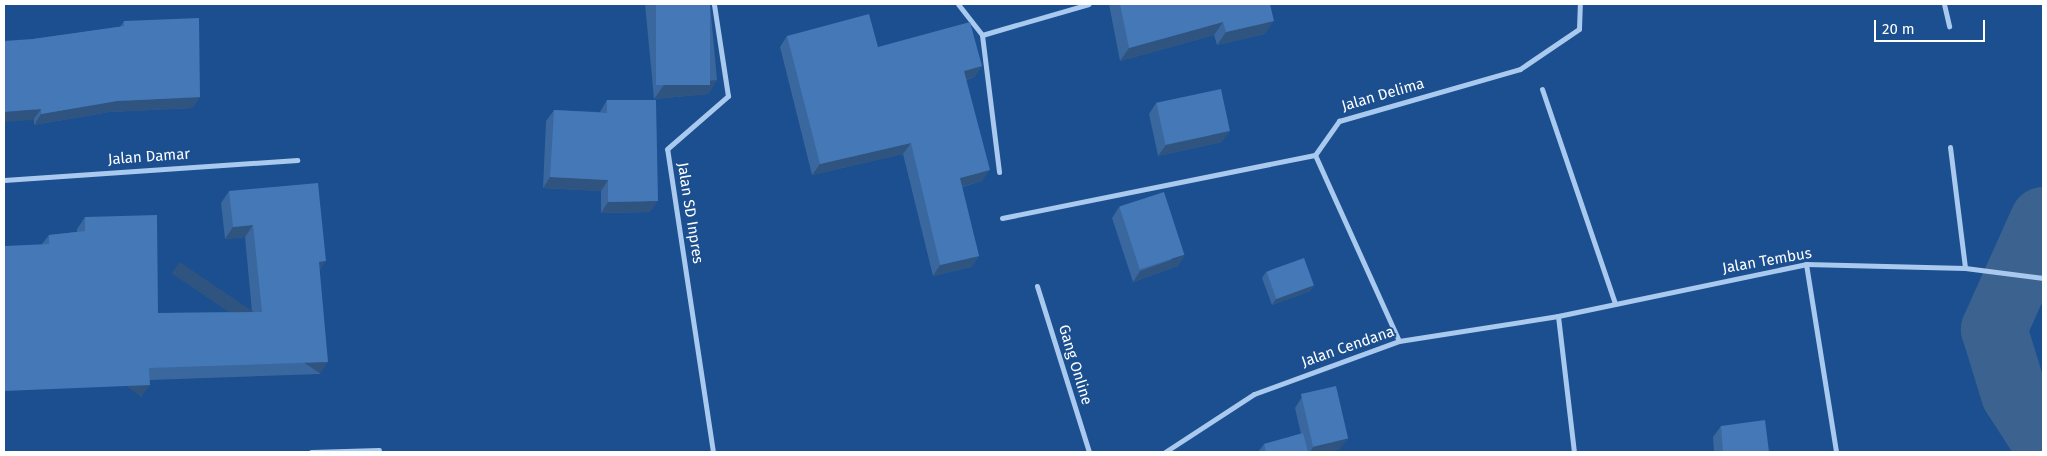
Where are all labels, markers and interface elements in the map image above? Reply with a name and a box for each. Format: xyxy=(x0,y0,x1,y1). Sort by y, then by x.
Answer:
scale bar xyxy=(1877,10,1988,42)
text: 20 m xyxy=(1882,20,1915,38)
street label: Jalan Delima xyxy=(1340,75,1426,115)
street label: Jalan Damar xyxy=(107,145,191,169)
street label: Jalan SD Inpres xyxy=(673,161,707,265)
street label: Jalan Tembus xyxy=(1721,244,1813,278)
street label: Gang Online xyxy=(1054,323,1096,407)
street label: Jalan Cendana xyxy=(1299,323,1397,371)

